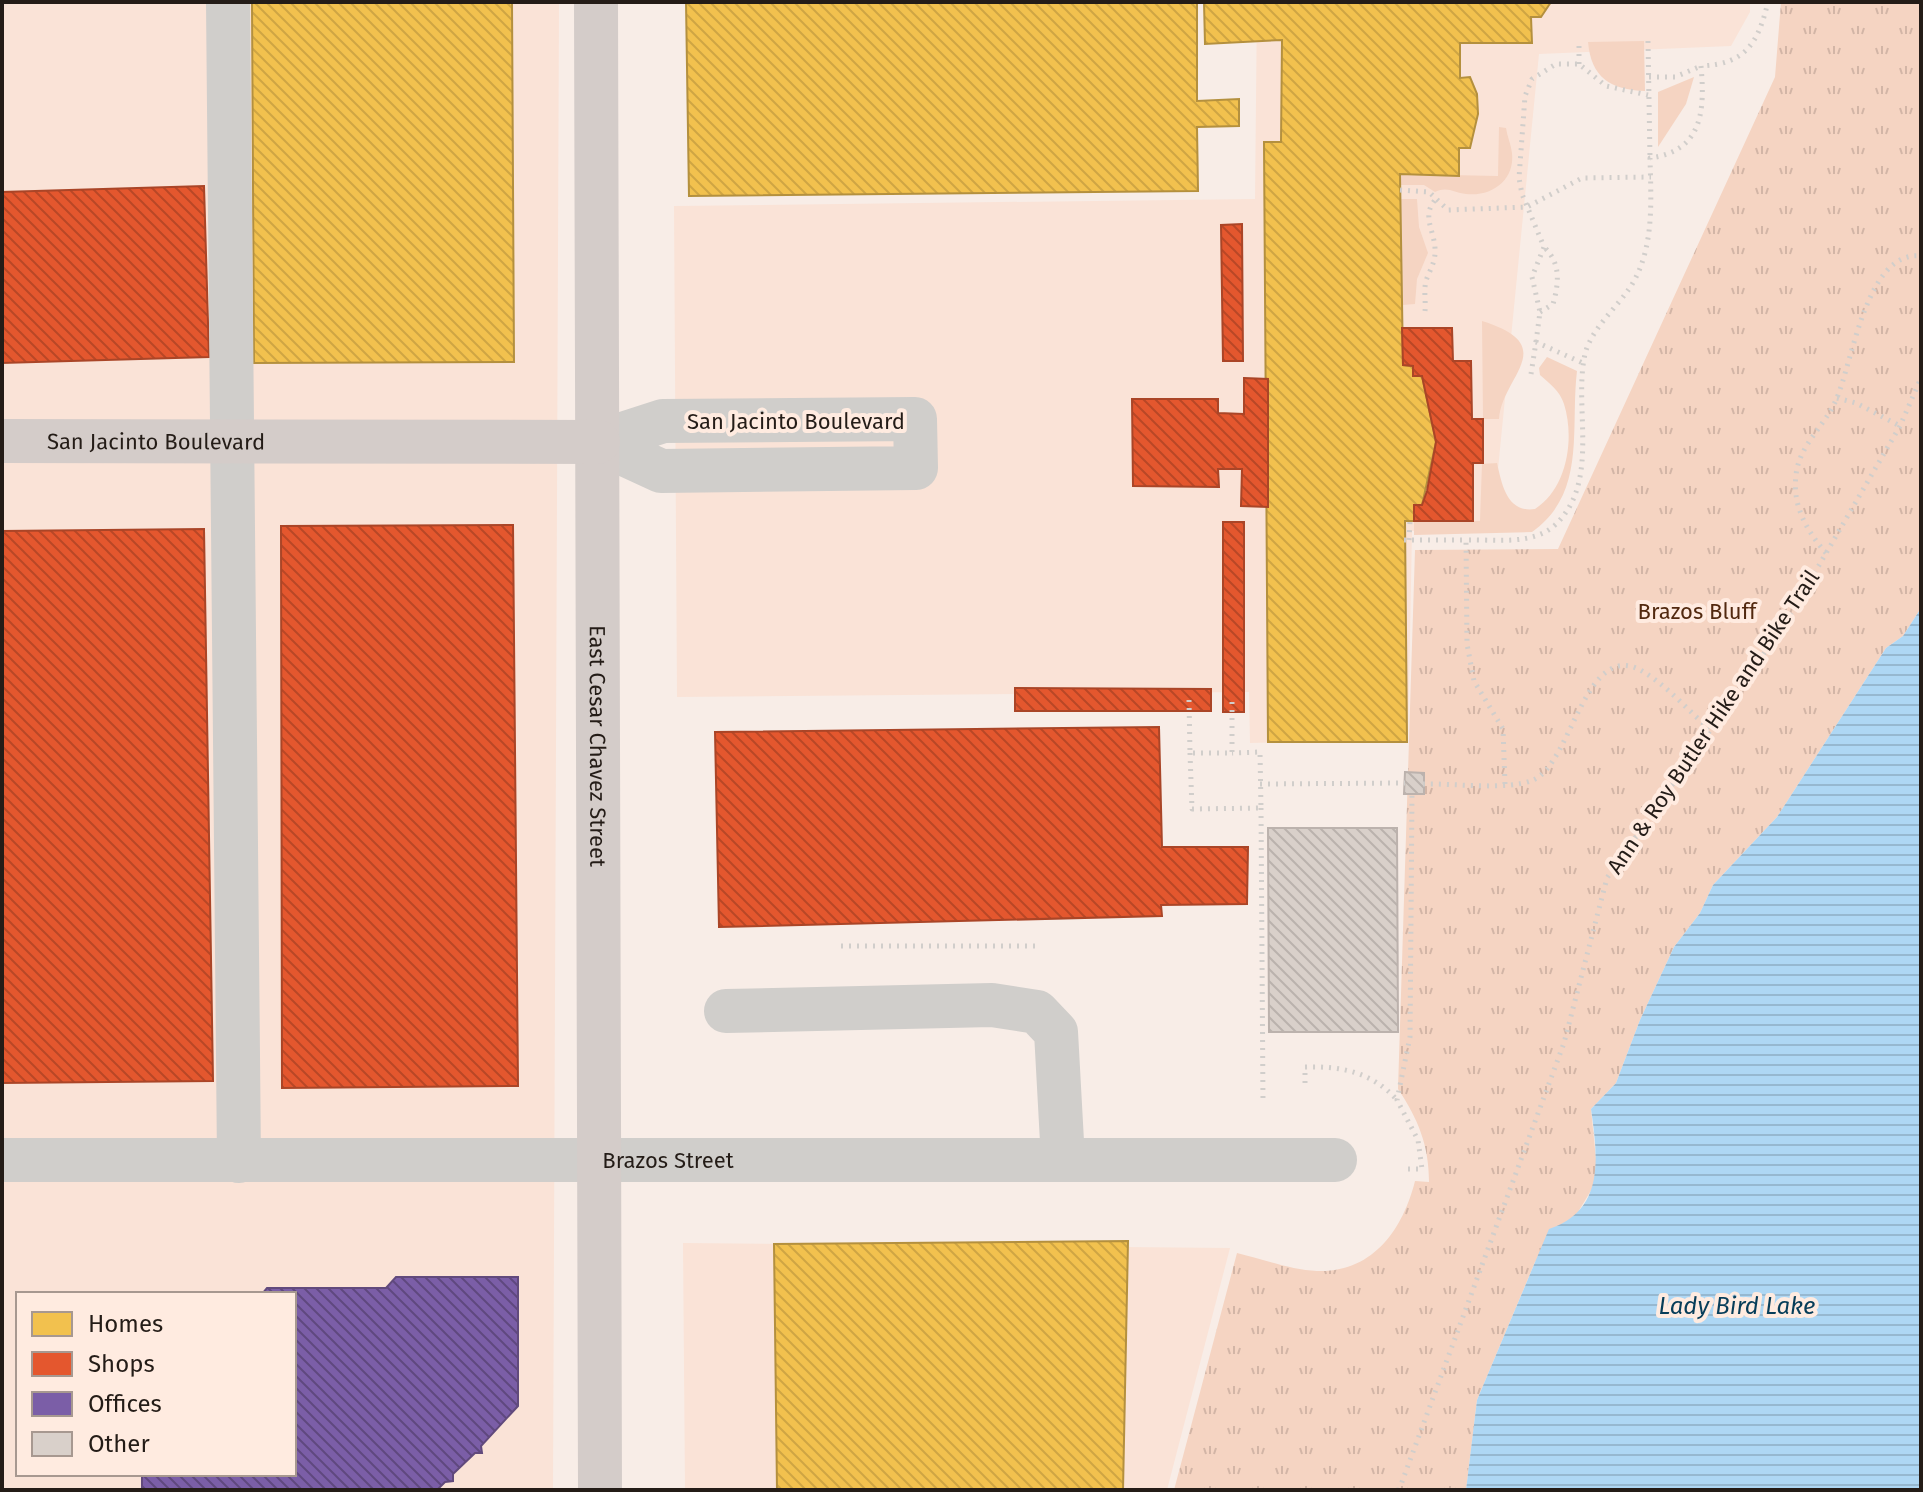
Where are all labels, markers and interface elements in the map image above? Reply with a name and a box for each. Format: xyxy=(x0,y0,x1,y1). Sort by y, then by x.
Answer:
street label: San Jacinto Boulevard xyxy=(687,408,905,435)
street label: San Jacinto Boulevard xyxy=(47,428,265,455)
street label: Ann & Roy Butler Hike and Bike Trail xyxy=(1601,565,1825,879)
park label: Brazos Bluff xyxy=(1638,598,1758,625)
street label: East Cesar Chavez Street xyxy=(584,625,612,867)
street label: Brazos Street xyxy=(602,1147,734,1174)
legend xyxy=(16,1292,296,1476)
water label: Lady Bird Lake xyxy=(1658,1292,1816,1320)
text: Homes xyxy=(88,1310,163,1338)
text: Shops xyxy=(88,1350,155,1378)
text: Offices xyxy=(88,1390,162,1418)
text: Other xyxy=(88,1430,150,1458)

